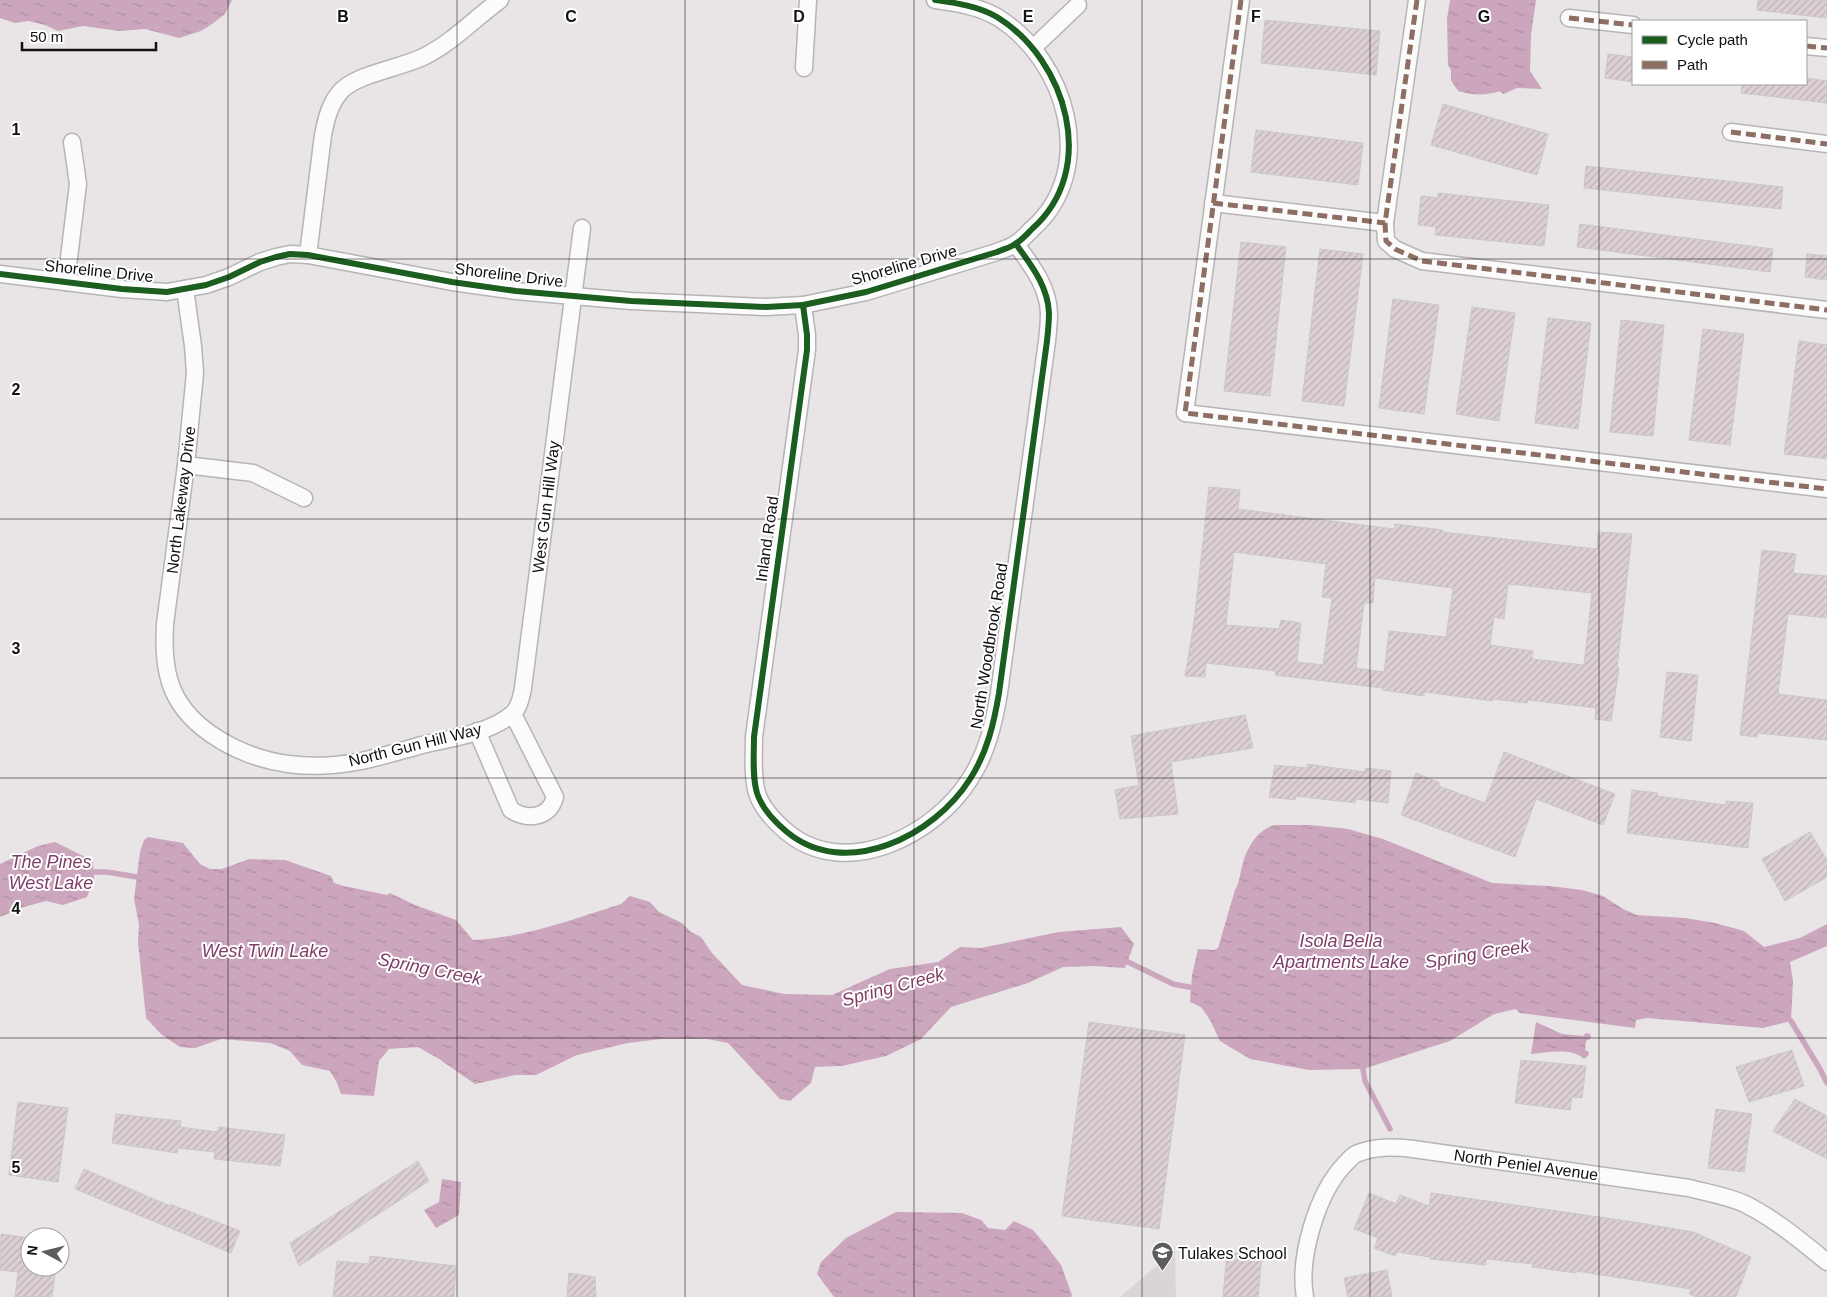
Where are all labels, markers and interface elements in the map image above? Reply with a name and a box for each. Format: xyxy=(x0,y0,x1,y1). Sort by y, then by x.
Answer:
text: B xyxy=(337,8,349,25)
text: C xyxy=(565,8,577,25)
text: D xyxy=(793,8,805,25)
text: E xyxy=(1023,8,1034,25)
text: F xyxy=(1251,8,1261,25)
text: G xyxy=(1478,8,1490,25)
scale bar xyxy=(22,20,156,52)
legend xyxy=(1632,20,1807,85)
text: 50 m xyxy=(30,28,63,45)
text: Cycle path xyxy=(1677,31,1748,48)
text: Path xyxy=(1677,56,1708,73)
text: 1 xyxy=(12,121,21,138)
street label: Shoreline Drive xyxy=(849,242,959,288)
street label: Shoreline Drive xyxy=(44,257,154,285)
street label: Shoreline Drive xyxy=(454,260,564,290)
text: 2 xyxy=(12,381,21,398)
street label: North Lakeway Drive xyxy=(164,425,198,575)
street label: West Gun Hill Way xyxy=(529,440,563,574)
street label: Inland Road xyxy=(753,495,781,583)
street label: North Woodbrook Road xyxy=(967,562,1011,730)
text: 3 xyxy=(12,640,21,657)
street label: North Gun Hill Way xyxy=(347,720,483,770)
water label: The Pines West Lake xyxy=(9,852,93,893)
text: 4 xyxy=(12,900,21,917)
water label: Isola Bella Apartments Lake xyxy=(1272,931,1409,972)
water label: Spring Creek xyxy=(1424,936,1531,972)
water label: West Twin Lake xyxy=(202,941,328,961)
water label: Spring Creek xyxy=(377,949,484,989)
water label: Spring Creek xyxy=(840,963,947,1010)
street label: North Peniel Avenue xyxy=(1453,1146,1599,1184)
text: 5 xyxy=(12,1159,21,1176)
north arrow xyxy=(20,1227,70,1277)
school or university icon: Tulakes School xyxy=(1150,1241,1174,1272)
text: N xyxy=(24,1244,41,1256)
place label: Tulakes School xyxy=(1178,1245,1287,1262)

